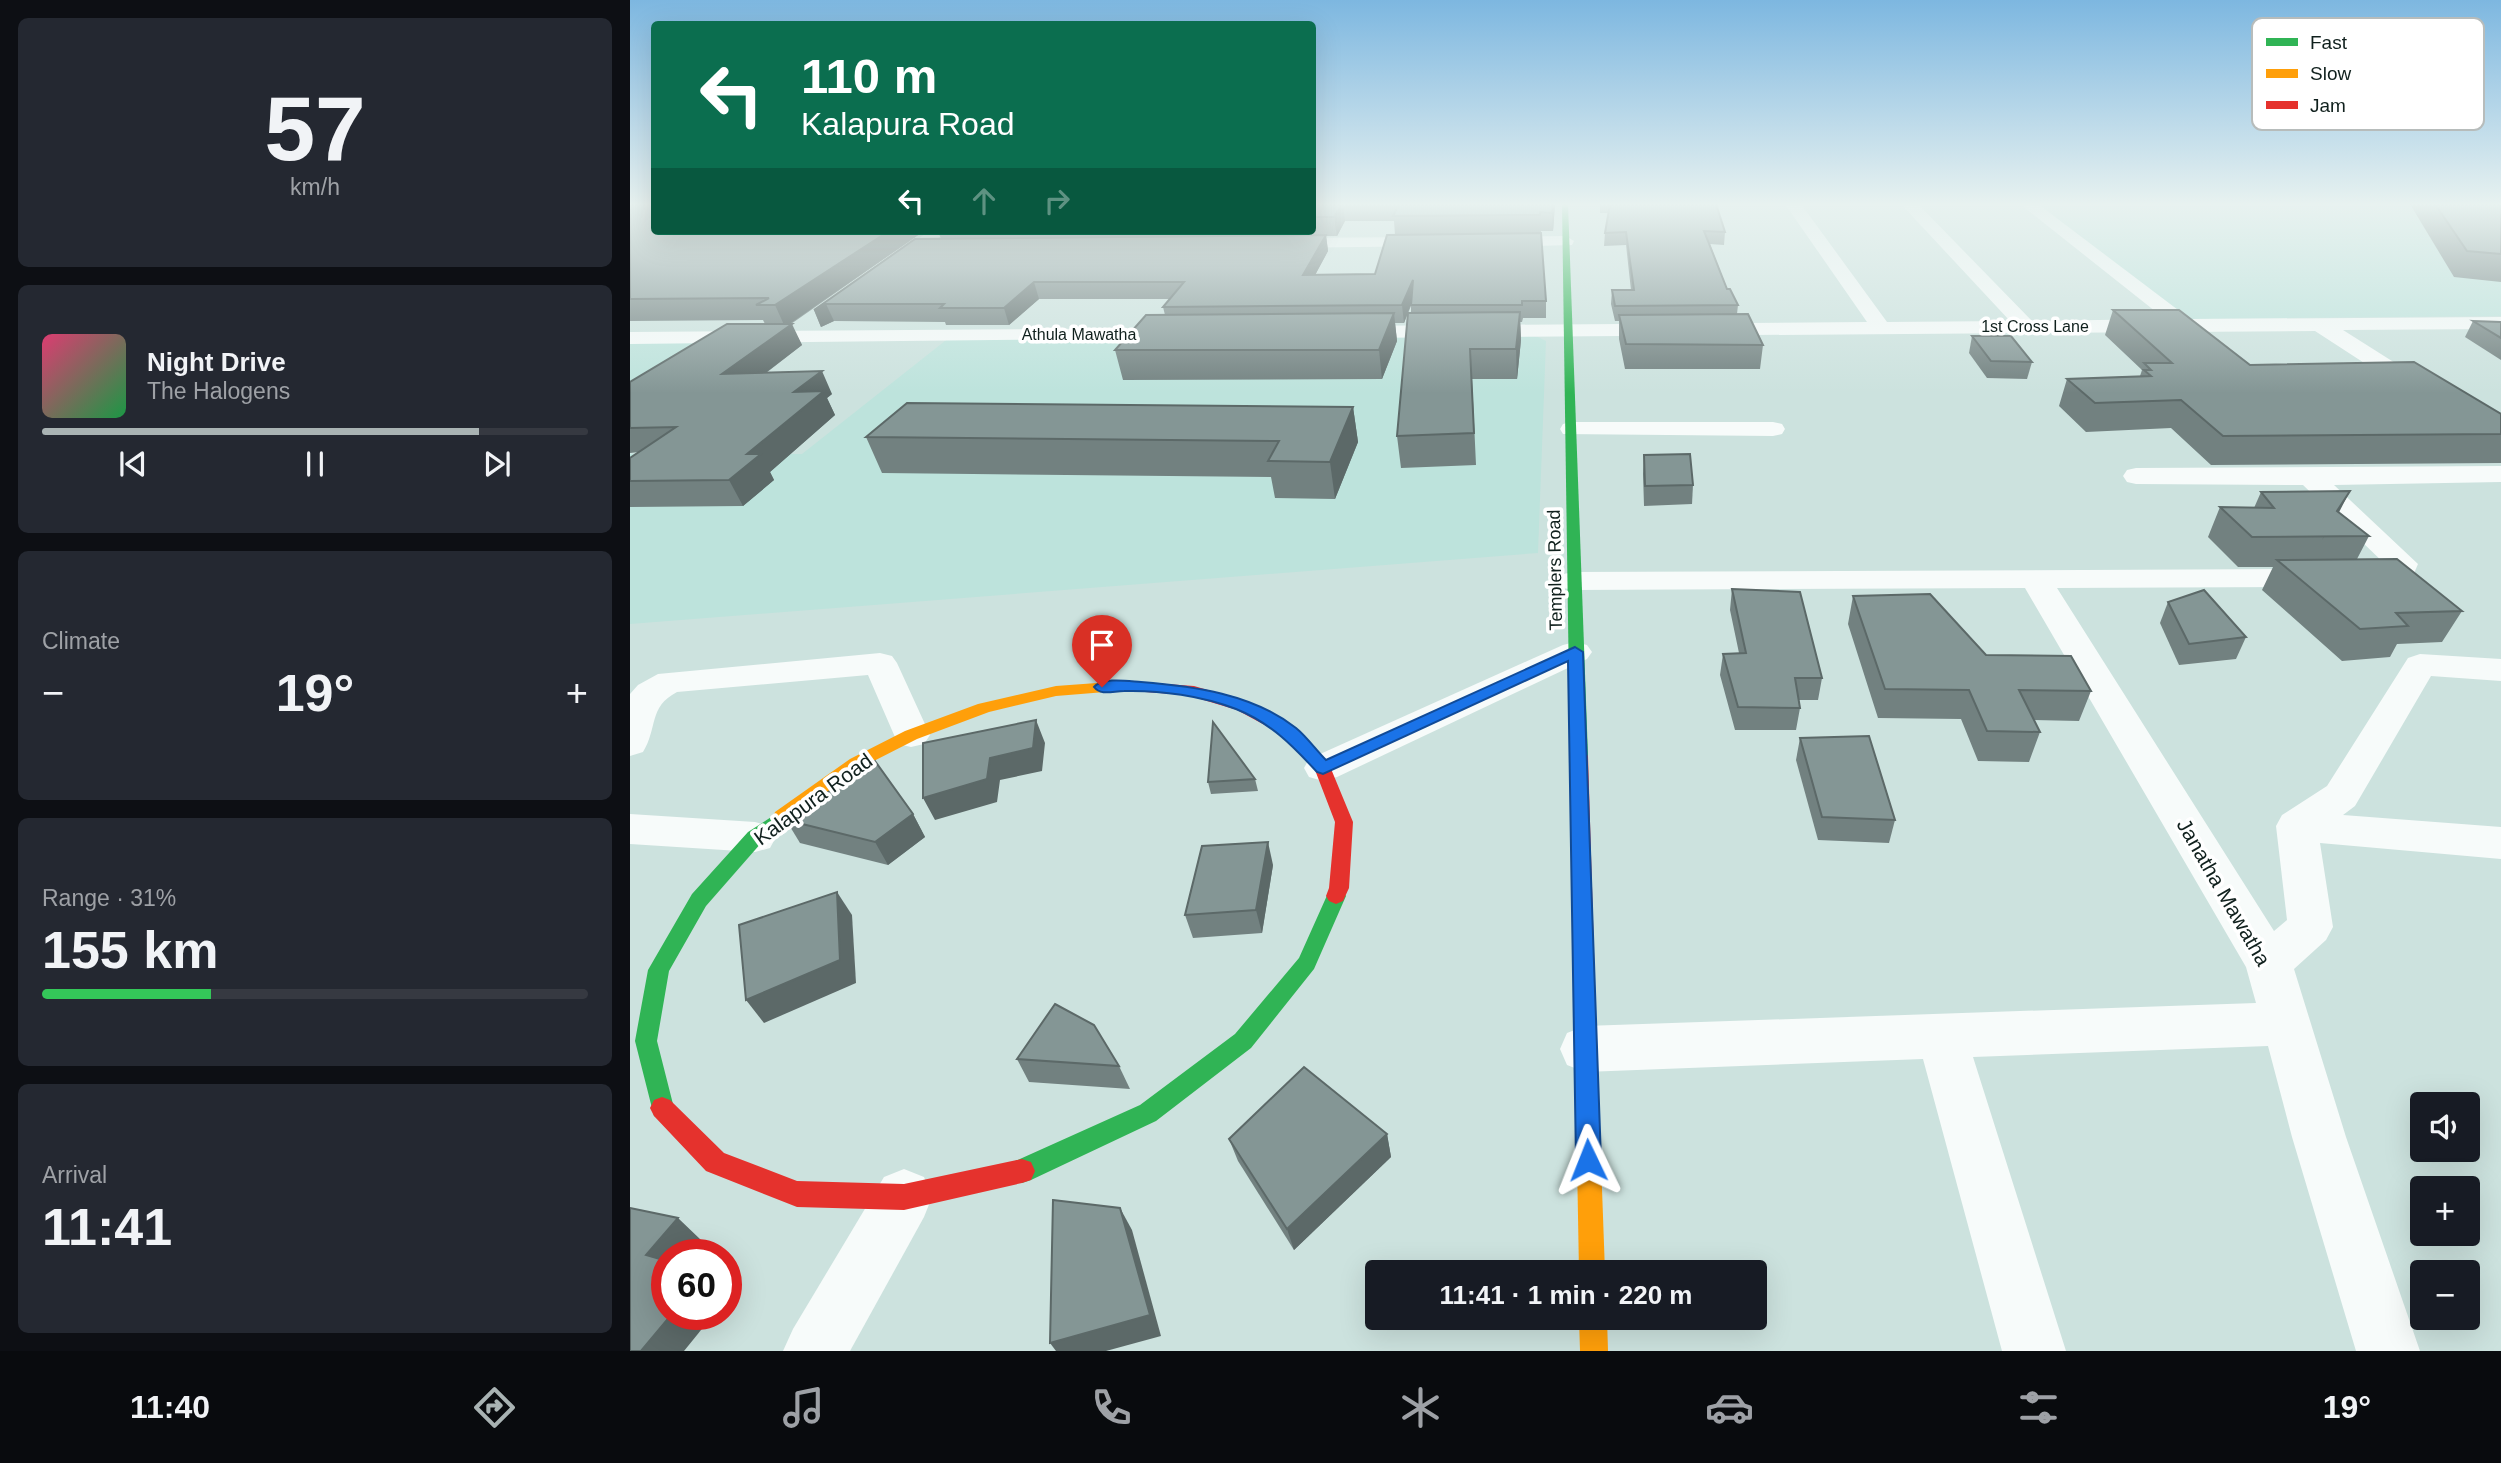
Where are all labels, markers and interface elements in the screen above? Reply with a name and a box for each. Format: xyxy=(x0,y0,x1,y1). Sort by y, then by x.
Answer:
legend xyxy=(2252,18,2484,130)
text: Fast xyxy=(2310,32,2348,53)
icon: left xyxy=(686,49,777,140)
text: 110 m xyxy=(801,49,937,103)
text: Slow xyxy=(2310,63,2351,84)
text: 57 xyxy=(264,78,366,179)
text: Jam xyxy=(2310,95,2346,116)
text: Kalapura Road xyxy=(801,106,1014,142)
text: km/h xyxy=(290,174,340,200)
icon: left xyxy=(892,182,930,220)
icon: ahead xyxy=(965,182,1003,220)
icon: right xyxy=(1038,182,1076,220)
street label: 1st Cross Lane xyxy=(1981,318,2089,335)
street label: Athula Mawatha xyxy=(1022,326,1136,343)
text: Night Drive xyxy=(147,347,286,377)
text: The Halogens xyxy=(147,378,290,404)
icon: previous xyxy=(114,445,152,483)
icon: pause xyxy=(296,445,334,483)
icon: next xyxy=(478,445,516,483)
street label: Templers Road xyxy=(1544,509,1566,631)
pin xyxy=(1072,615,1132,687)
icon: arrive xyxy=(1083,626,1121,664)
text: Climate xyxy=(42,628,120,654)
text: 19° xyxy=(276,664,354,722)
text: − xyxy=(42,672,64,714)
text: + xyxy=(566,672,588,714)
street label: Kalapura Road xyxy=(750,749,876,849)
street label: Janatha Mawatha xyxy=(2173,814,2276,970)
text: Range · 31% xyxy=(42,885,176,911)
text: 155 km xyxy=(42,921,218,979)
map controls xyxy=(2410,1092,2480,1330)
button: sound xyxy=(2410,1092,2480,1162)
position arrow xyxy=(1551,1123,1625,1197)
text: Arrival xyxy=(42,1162,107,1188)
button: + xyxy=(2410,1176,2480,1246)
text: 11:41 xyxy=(42,1198,172,1256)
speed limit sign: 60 xyxy=(651,1239,742,1330)
button: − xyxy=(2410,1260,2480,1330)
text: 11:41 · 1 min · 220 m xyxy=(1440,1280,1692,1310)
icon: directions xyxy=(470,1383,519,1432)
icon: music xyxy=(779,1383,828,1432)
icon: phone xyxy=(1087,1383,1136,1432)
icon: climate xyxy=(1396,1383,1445,1432)
icon: car xyxy=(1705,1383,1754,1432)
icon: filters xyxy=(2014,1383,2063,1432)
text: 11:40 xyxy=(130,1389,210,1425)
text: 19° xyxy=(2323,1389,2371,1425)

